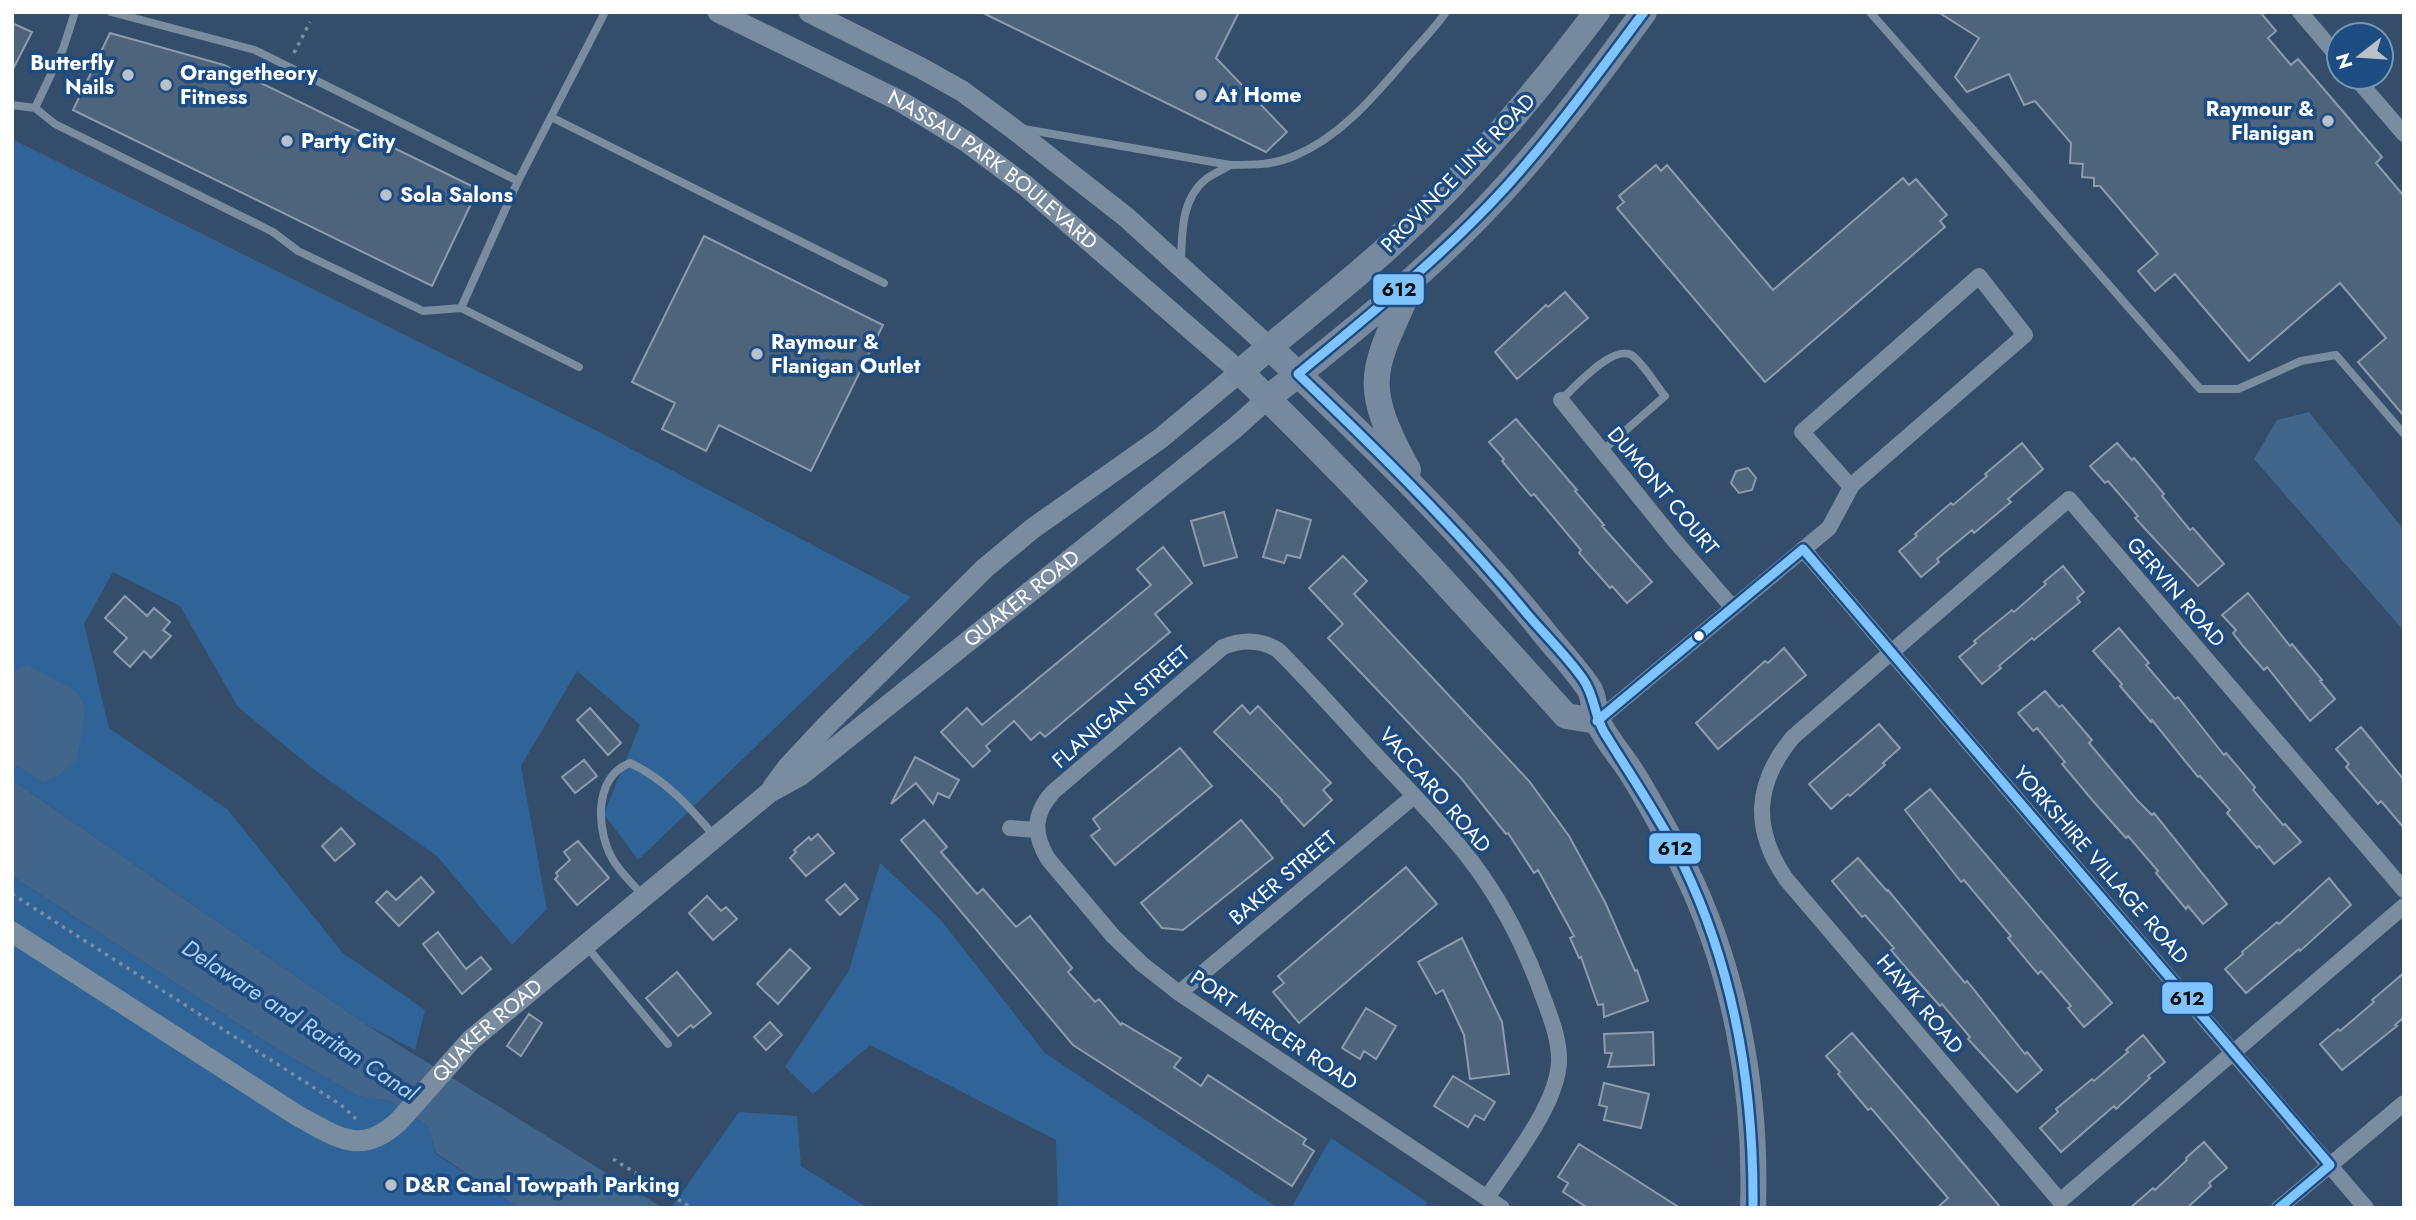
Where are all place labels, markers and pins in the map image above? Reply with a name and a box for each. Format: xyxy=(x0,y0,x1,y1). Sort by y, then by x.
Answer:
place label: Butterfly Nails xyxy=(30,48,115,102)
place label: Orangetheory Fitness xyxy=(180,58,318,112)
marker: Butterfly Nails xyxy=(120,67,136,83)
marker: Orangetheory Fitness xyxy=(158,77,174,93)
place label: At Home xyxy=(1214,80,1302,110)
marker: At Home xyxy=(1193,87,1209,103)
place label: Raymour & Flanigan xyxy=(2206,94,2314,148)
marker: Raymour & Flanigan xyxy=(2320,113,2336,129)
place label: Party City xyxy=(301,126,397,156)
marker: Party City xyxy=(279,133,295,149)
place label: Sola Salons xyxy=(400,180,513,210)
marker: Sola Salons xyxy=(378,187,394,203)
place label: Raymour & Flanigan Outlet xyxy=(771,327,921,381)
marker: Raymour & Flanigan Outlet xyxy=(749,346,765,362)
unlabelled marker xyxy=(1692,629,1706,643)
place label: D&R Canal Towpath Parking xyxy=(405,1170,680,1200)
marker: D&R Canal Towpath Parking xyxy=(383,1177,399,1193)

